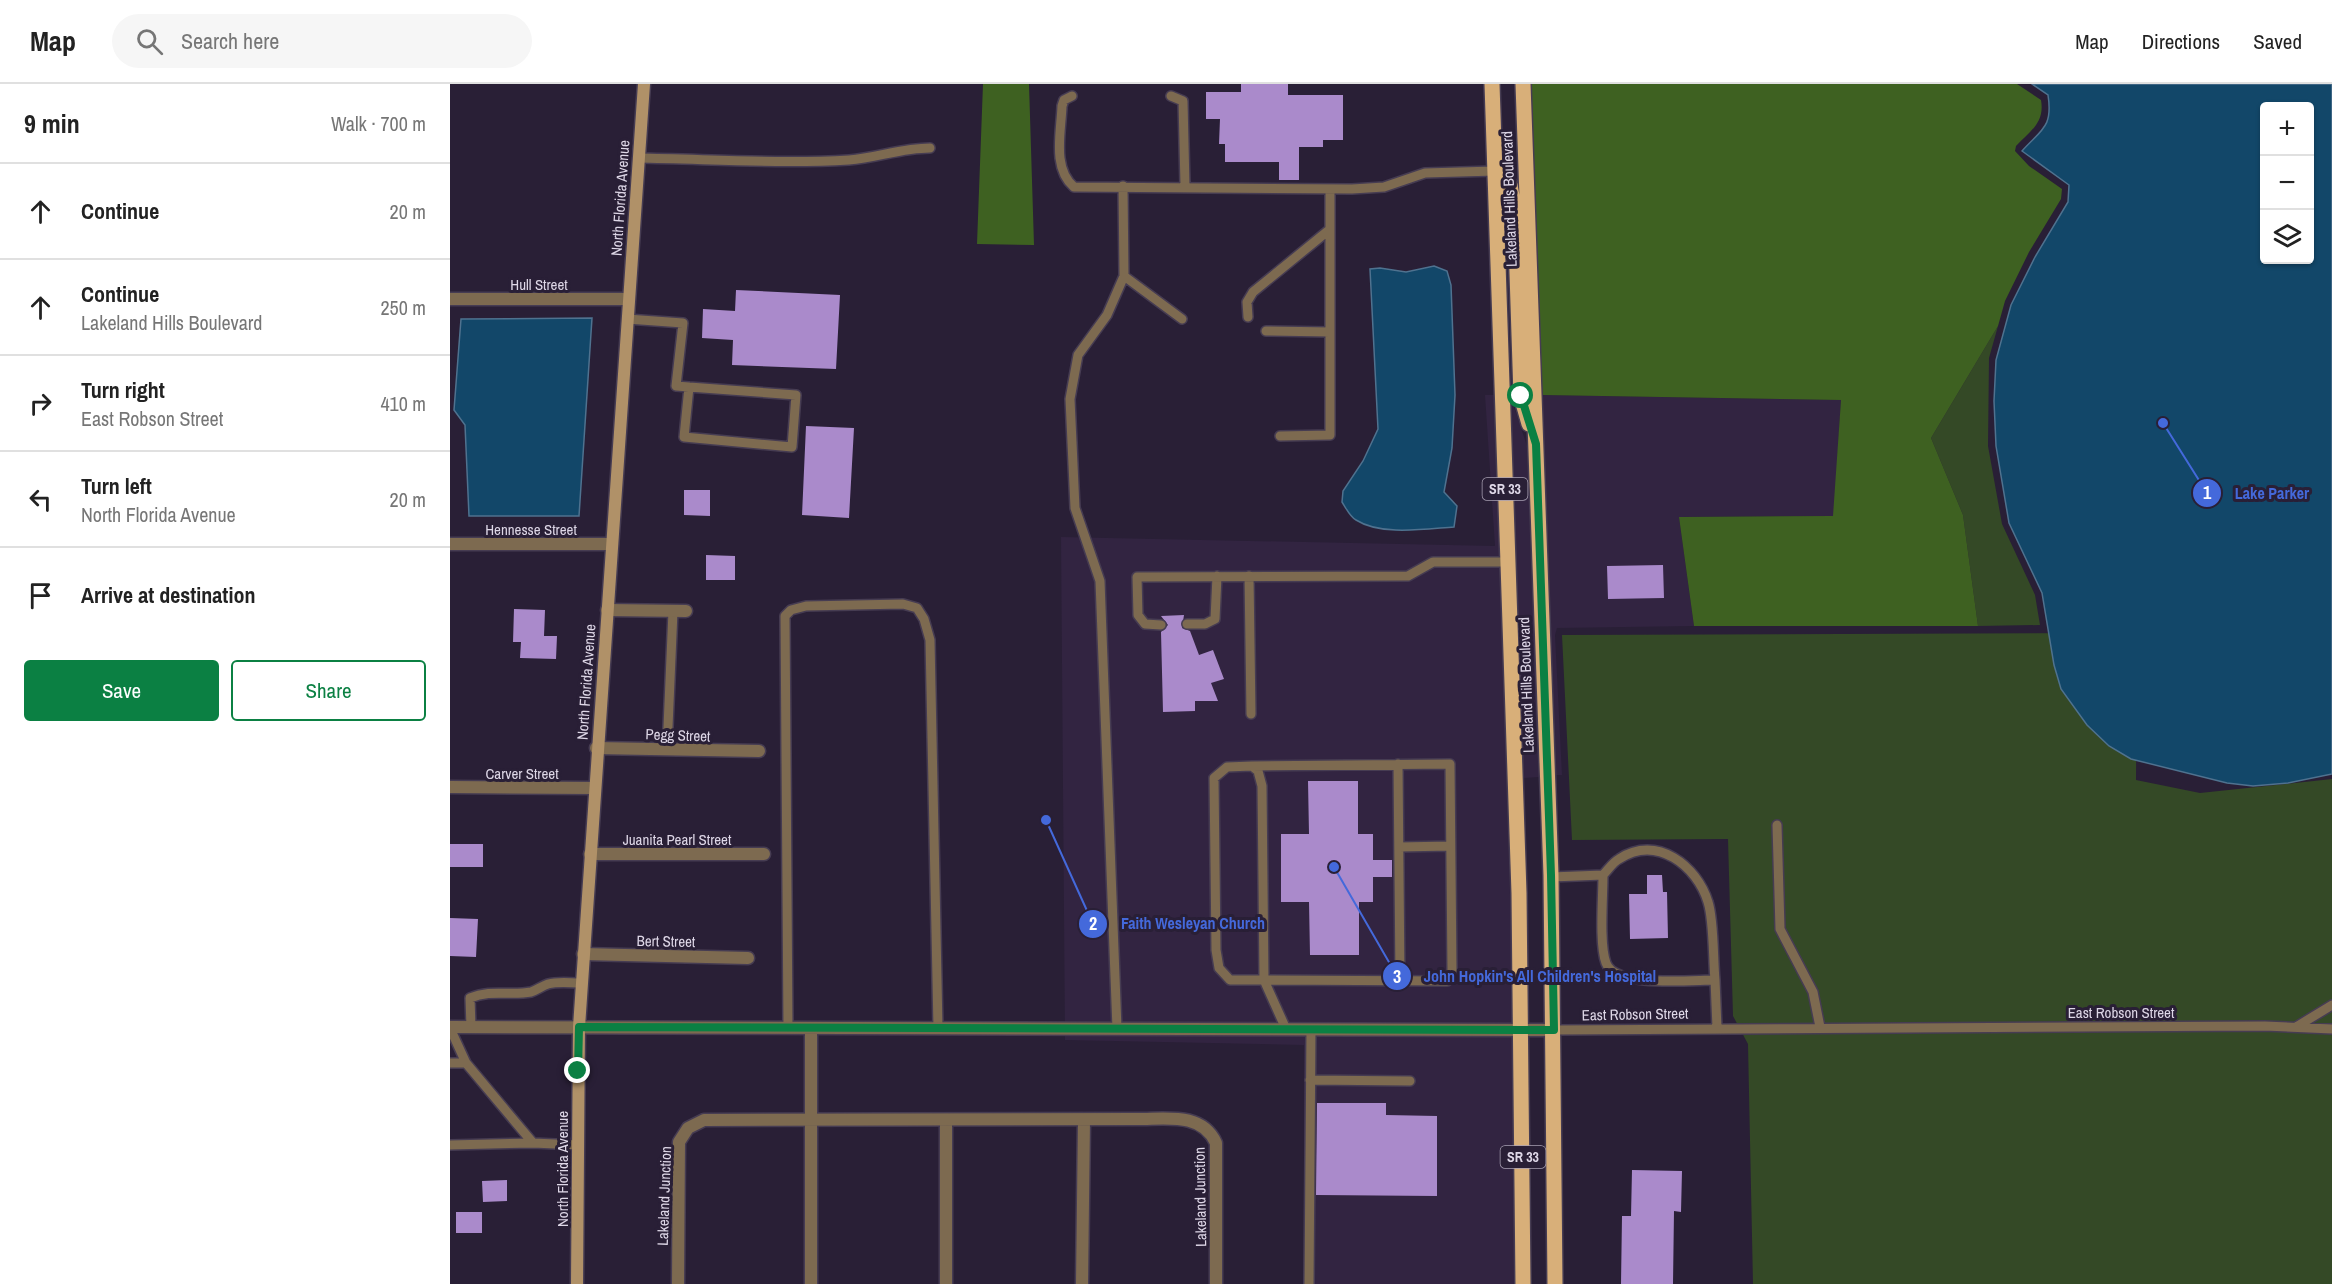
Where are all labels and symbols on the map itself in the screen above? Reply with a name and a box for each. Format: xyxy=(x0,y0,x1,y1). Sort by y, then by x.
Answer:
street label: Lakeland Hills Boulevard xyxy=(1496,131,1522,267)
street label: North Florida Avenue xyxy=(605,139,635,257)
street label: Hull Street xyxy=(510,274,568,295)
route start xyxy=(1507,382,1533,408)
callout: Lake Parker xyxy=(2192,476,2321,510)
road number: SR 33 xyxy=(1482,478,1528,500)
text: 1 xyxy=(2203,480,2212,505)
text: Lake Parker xyxy=(2235,482,2310,504)
street label: Hennesse Street xyxy=(485,519,577,540)
street label: Lakeland Hills Boulevard xyxy=(1513,617,1539,753)
street label: North Florida Avenue xyxy=(571,623,601,741)
street label: Pegg Street xyxy=(645,723,711,747)
street label: Carver Street xyxy=(485,763,559,784)
street label: Juanita Pearl Street xyxy=(623,829,732,850)
callout: Faith Wesleyan Church xyxy=(1078,907,1277,941)
text: 2 xyxy=(1089,911,1097,936)
text: Faith Wesleyan Church xyxy=(1121,912,1265,934)
street label: Bert Street xyxy=(636,930,696,952)
callout: John Hopkin's All Children's Hospital xyxy=(1382,959,1668,993)
text: 3 xyxy=(1393,964,1401,989)
text: John Hopkin's All Children's Hospital xyxy=(1424,965,1656,987)
street label: East Robson Street xyxy=(2068,1002,2175,1023)
street label: East Robson Street xyxy=(1581,1003,1689,1025)
route end xyxy=(564,1057,590,1083)
street label: North Florida Avenue xyxy=(552,1111,573,1227)
street label: Lakeland Junction xyxy=(652,1146,676,1246)
road number: SR 33 xyxy=(1500,1146,1546,1168)
street label: Lakeland Junction xyxy=(1189,1147,1211,1247)

